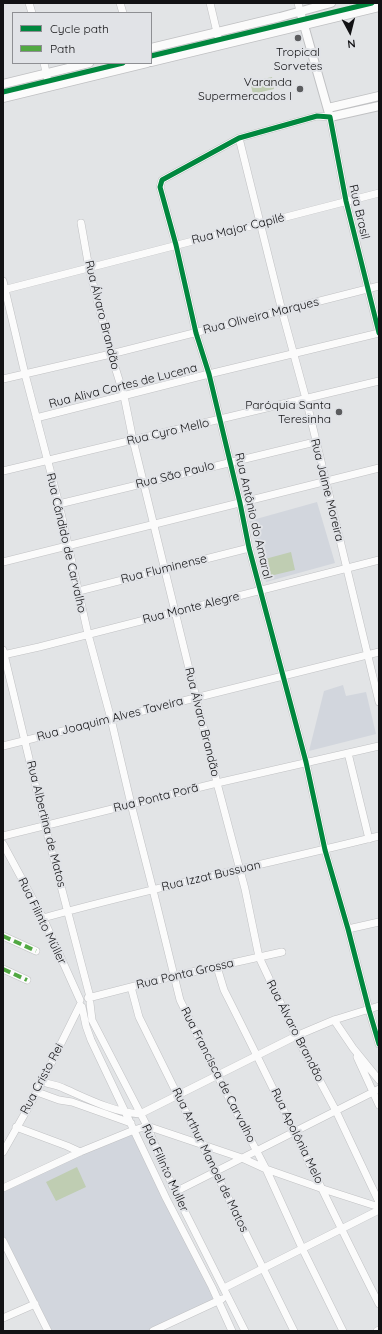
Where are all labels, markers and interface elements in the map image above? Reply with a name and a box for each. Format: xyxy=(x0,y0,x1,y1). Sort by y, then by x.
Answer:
legend xyxy=(12,12,152,64)
north arrow xyxy=(330,12,370,52)
text: Cycle path xyxy=(50,21,109,36)
marker: Tropical Sorvetes xyxy=(293,33,303,43)
text: N xyxy=(347,36,356,51)
text: Path xyxy=(50,41,75,56)
place label: Tropical Sorvetes xyxy=(274,45,322,73)
place label: Varanda Supermercados l xyxy=(198,75,292,103)
marker: Varanda Supermercados l xyxy=(295,84,305,94)
street label: Rua Brasil xyxy=(346,183,372,241)
street label: Rua Major Capilé xyxy=(190,210,286,248)
street label: Rua Álvaro Brandão xyxy=(81,259,123,371)
street label: Rua Oliveira Marques xyxy=(202,295,320,337)
street label: Rua Aliva Cortes de Lucena xyxy=(47,361,199,411)
place label: Paróquia Santa Teresinha xyxy=(245,398,331,426)
marker: Paróquia Santa Teresinha xyxy=(334,407,344,417)
street label: Rua Cyro Mello xyxy=(125,416,211,448)
street label: Rua Jaime Moreira xyxy=(307,437,347,543)
street label: Rua Antônio do Amaral xyxy=(231,451,275,581)
street label: Rua São Paulo xyxy=(134,458,216,492)
street label: Rua Cândido de Carvalho xyxy=(43,472,89,614)
street label: Rua Fluminense xyxy=(119,551,209,587)
street label: Rua Monte Alegre xyxy=(141,589,241,627)
street label: Rua Álvaro Brandão xyxy=(181,666,223,778)
street label: Rua Joaquim Alves Taveira xyxy=(35,694,185,744)
street label: Rua Albertina de Matos xyxy=(23,759,69,889)
street label: Rua Ponta Porã xyxy=(112,780,200,816)
street label: Rua Izzat Bussuan xyxy=(160,858,262,894)
street label: Rua Filinto Müller xyxy=(15,875,69,967)
street label: Rua Ponta Grossa xyxy=(135,956,235,992)
street label: Rua Álvaro Brandão xyxy=(263,978,327,1084)
street label: Rua Francisca de Carvalho xyxy=(178,1005,258,1145)
street label: Rua Cristo Rei xyxy=(17,1041,67,1117)
street label: Rua Arthur Manoel de Matos xyxy=(169,1085,251,1235)
street label: Rua Apolônia Melo xyxy=(268,1086,326,1186)
street label: Rua Filinto Muller xyxy=(138,1122,192,1214)

